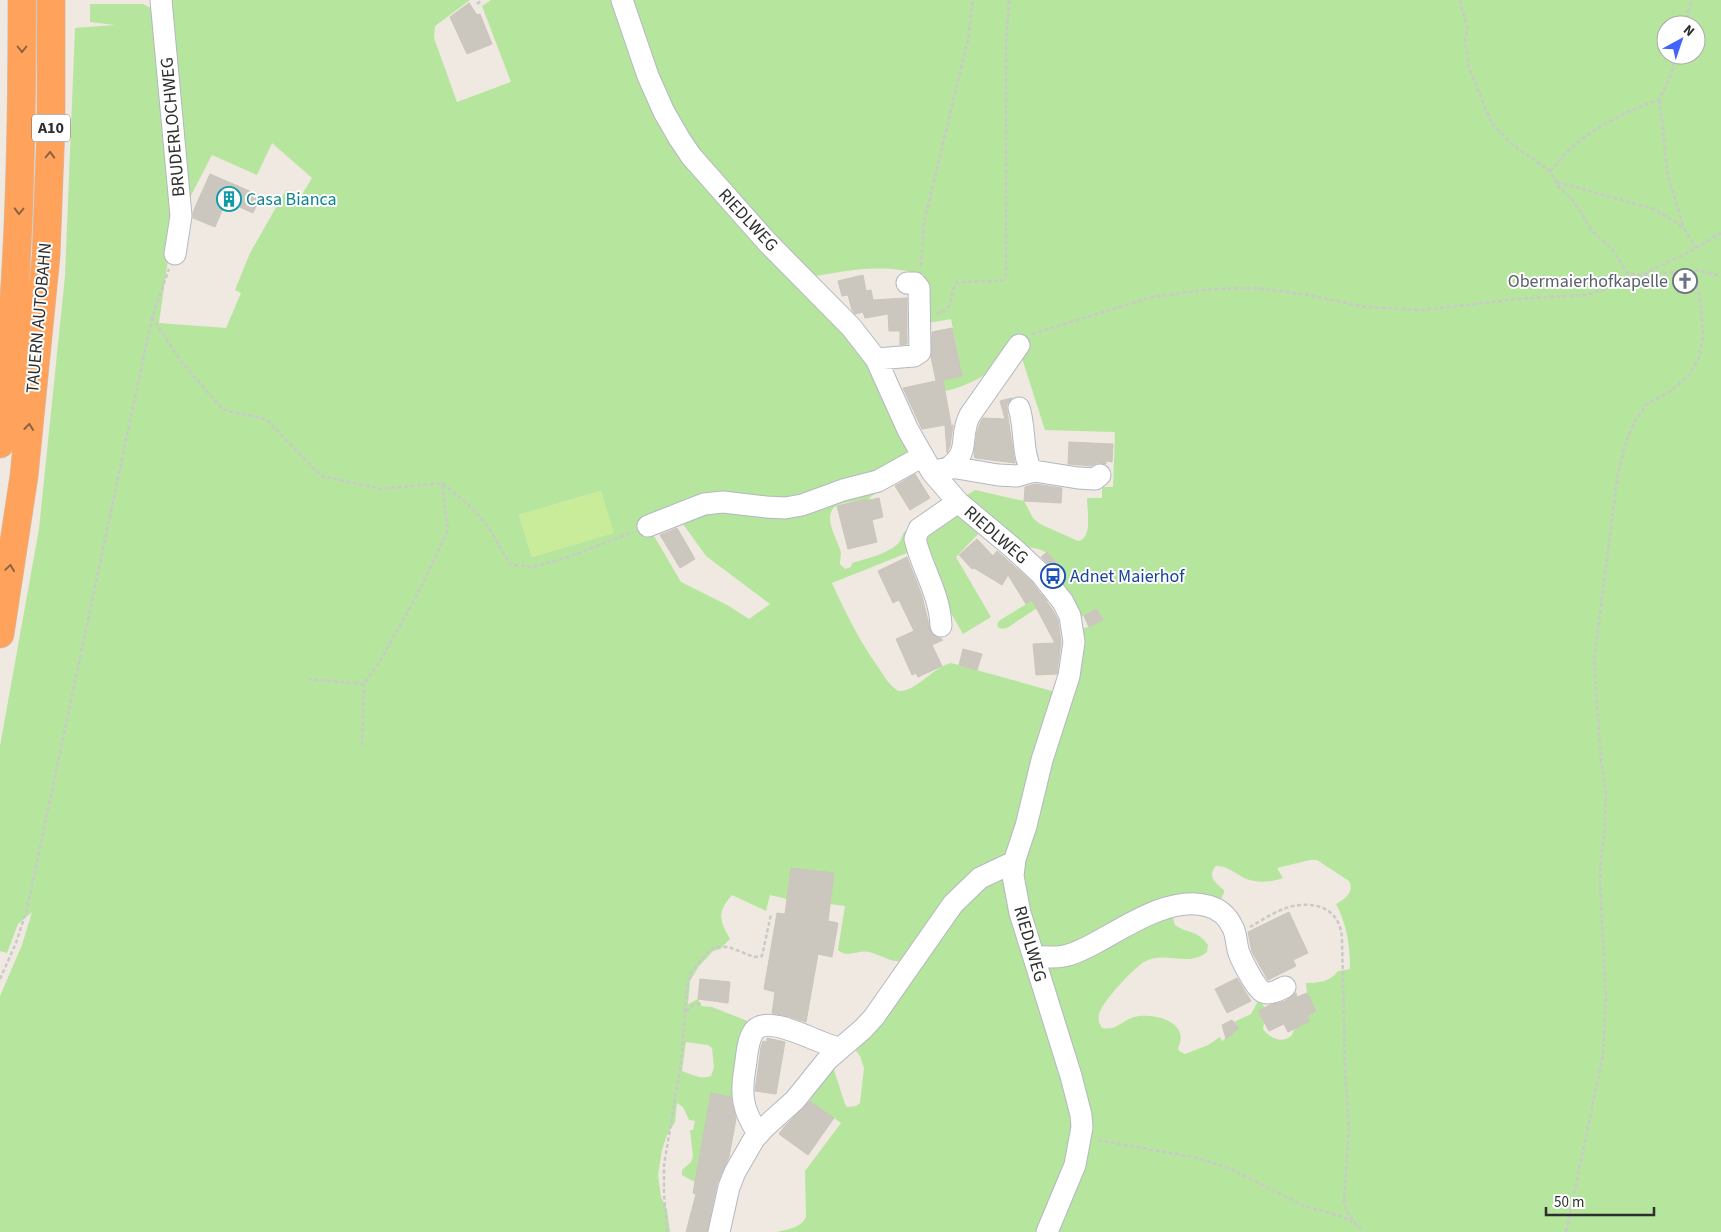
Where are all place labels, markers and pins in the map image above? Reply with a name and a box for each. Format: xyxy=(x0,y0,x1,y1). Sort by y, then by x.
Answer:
building icon: Casa Bianca xyxy=(216,186,242,212)
place label: Casa Bianca xyxy=(246,187,337,212)
church icon: Obermaierhofkapelle xyxy=(1672,268,1698,294)
place label: Obermaierhofkapelle xyxy=(1508,269,1668,294)
bus stop icon: Adnet Maierhof xyxy=(1040,563,1066,589)
place label: Adnet Maierhof xyxy=(1070,564,1185,589)

